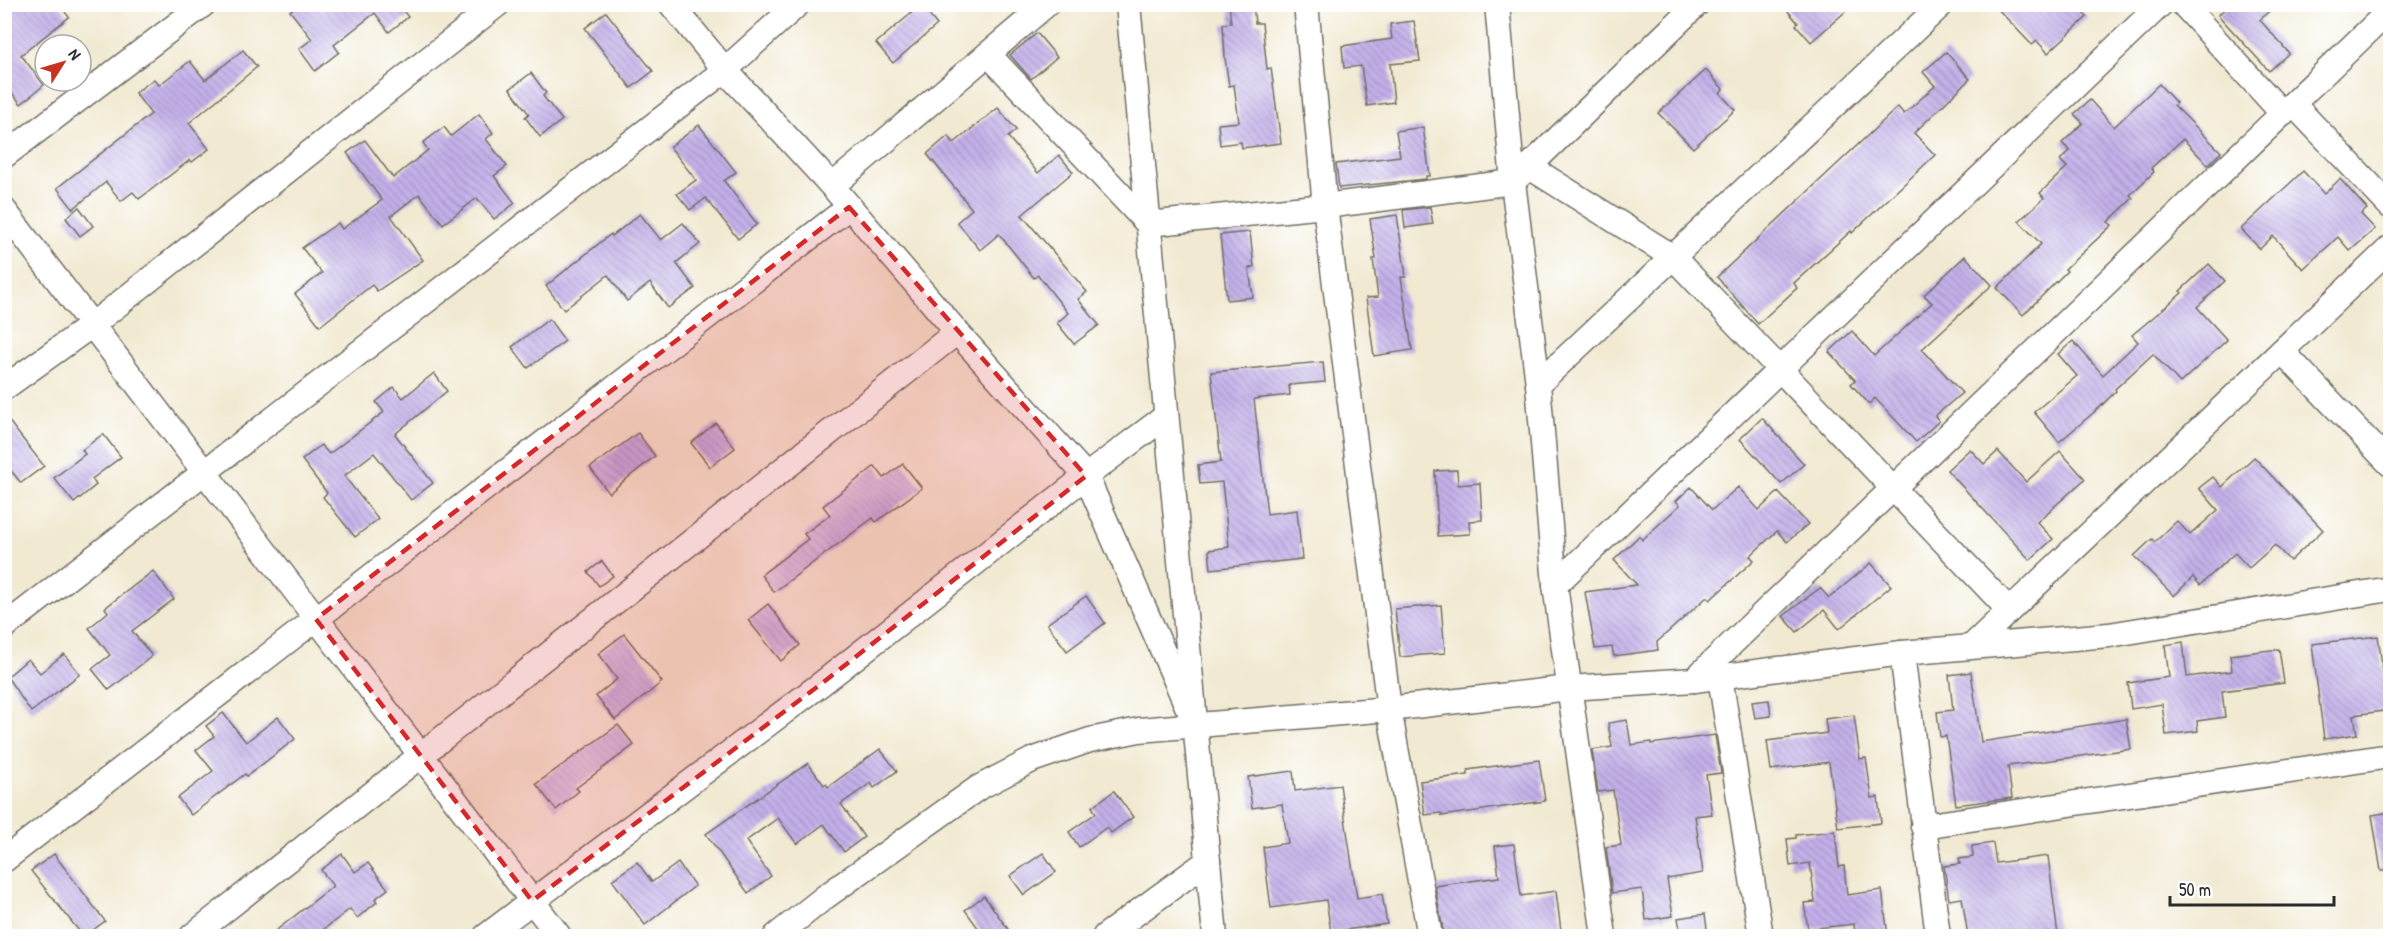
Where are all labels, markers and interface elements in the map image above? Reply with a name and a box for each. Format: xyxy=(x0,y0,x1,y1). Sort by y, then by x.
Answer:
north arrow xyxy=(33,33,93,93)
text: N xyxy=(64,44,87,64)
scale bar xyxy=(2170,869,2334,907)
text: 50 m xyxy=(2179,877,2211,902)

